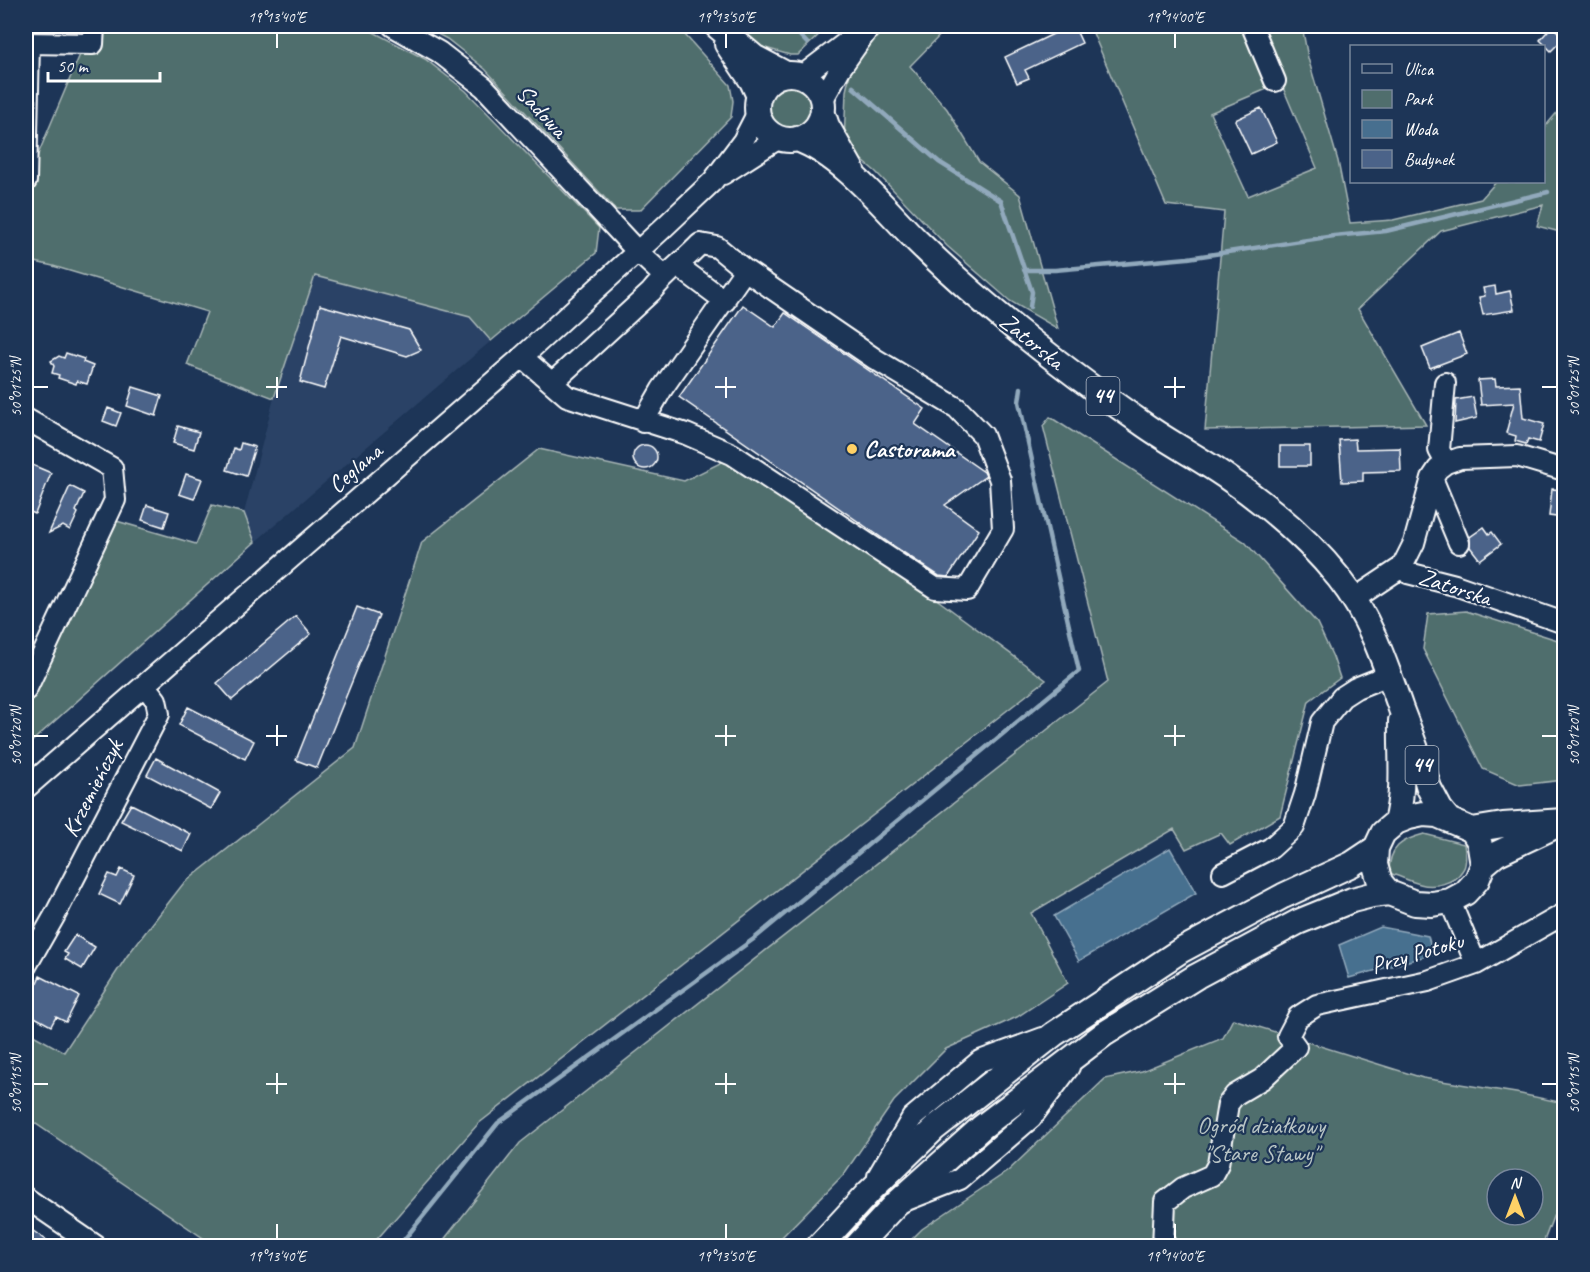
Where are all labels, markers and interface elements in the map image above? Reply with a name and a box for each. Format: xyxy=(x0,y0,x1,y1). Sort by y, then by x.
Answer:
text: 19°13'40"E xyxy=(248,8,308,27)
text: 19°13'50"E xyxy=(697,8,757,27)
text: 19°14'00"E xyxy=(1146,8,1206,27)
scale bar xyxy=(48,45,160,83)
legend xyxy=(1350,45,1545,183)
text: 50 m xyxy=(57,55,90,77)
text: Ulica xyxy=(1404,58,1435,80)
street label: Sadowa xyxy=(510,78,576,145)
text: Park xyxy=(1404,88,1434,110)
text: Woda xyxy=(1404,118,1439,140)
text: Budynek xyxy=(1404,148,1455,170)
street label: Zatorska xyxy=(994,306,1072,377)
text: 50°01'25"N xyxy=(7,354,26,417)
text: 50°01'25"N xyxy=(1565,354,1584,417)
road number: 44 xyxy=(1086,377,1120,415)
place label: Castorama xyxy=(864,434,957,464)
street label: Ceglana xyxy=(322,435,390,500)
marker: Castorama xyxy=(845,442,859,456)
street label: Zatorska xyxy=(1415,561,1497,613)
text: 50°01'20"N xyxy=(7,703,26,766)
text: 50°01'20"N xyxy=(1565,703,1584,766)
street label: Krzemieńczyk xyxy=(55,732,130,842)
road number: 44 xyxy=(1406,746,1438,784)
street label: Przy Potoku xyxy=(1367,925,1469,980)
text: 50°01'15"N xyxy=(7,1051,26,1114)
text: 50°01'15"N xyxy=(1565,1051,1584,1114)
park label: Ogród działkowy "Stare Stawy" xyxy=(1197,1110,1327,1168)
north arrow xyxy=(1485,1167,1545,1227)
text: N xyxy=(1510,1173,1523,1193)
text: 19°13'40"E xyxy=(248,1247,308,1266)
text: 19°13'50"E xyxy=(697,1247,757,1266)
text: 19°14'00"E xyxy=(1146,1247,1206,1266)

